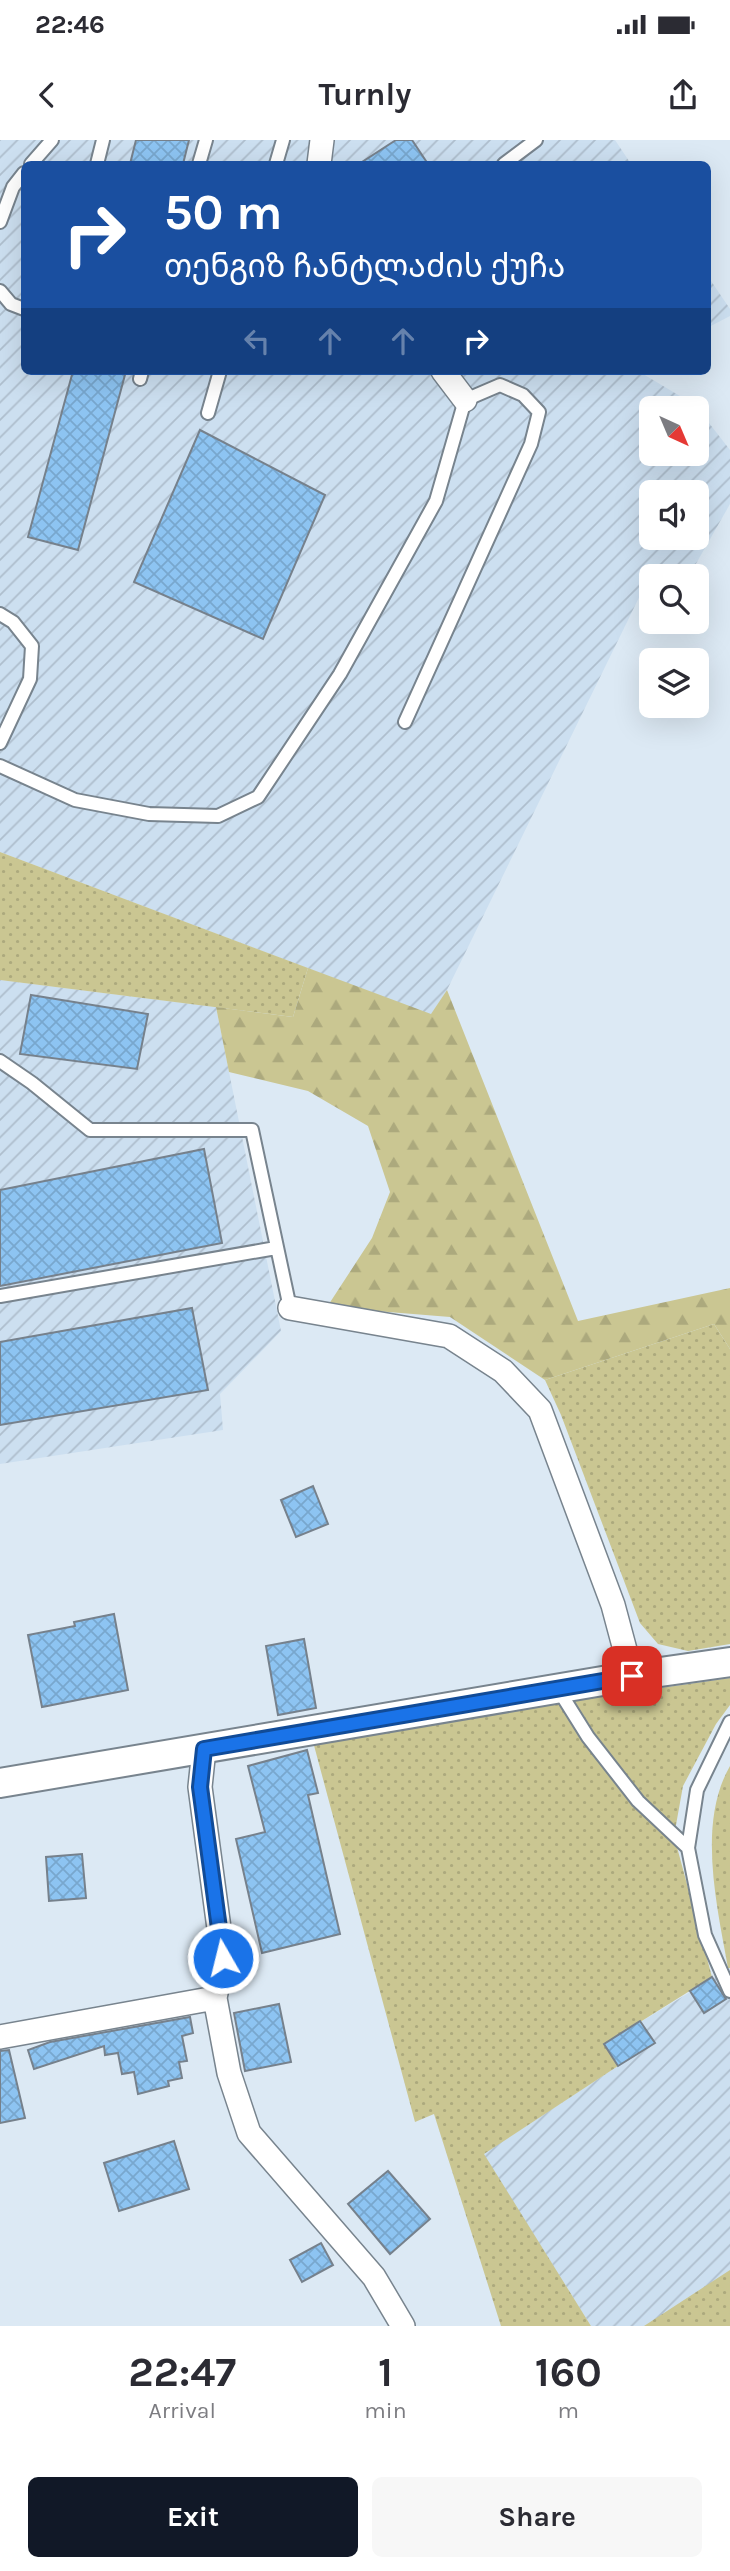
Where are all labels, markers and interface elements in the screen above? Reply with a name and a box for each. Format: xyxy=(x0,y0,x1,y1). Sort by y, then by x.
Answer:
text: 22:46 xyxy=(35,9,105,40)
icon: back xyxy=(28,76,66,114)
text: Turnly xyxy=(319,76,411,113)
icon: share xyxy=(664,76,702,114)
text: 50 m xyxy=(164,184,282,241)
icon: right xyxy=(49,189,140,280)
text: თენგიზ ჩანტლაძის ქუჩა xyxy=(164,248,565,285)
icon: left xyxy=(238,322,276,360)
icon: ahead xyxy=(311,322,349,360)
icon: ahead xyxy=(384,322,422,360)
icon: right xyxy=(457,322,495,360)
north arrow xyxy=(639,396,709,466)
map controls xyxy=(639,396,709,718)
button: sound xyxy=(639,480,709,550)
button: search xyxy=(639,564,709,634)
button: layers xyxy=(639,648,709,718)
pin xyxy=(602,1646,662,1706)
icon: arrive xyxy=(613,1657,651,1695)
position arrow xyxy=(186,1921,260,1995)
text: 22:47 xyxy=(128,2347,236,2397)
text: 1 xyxy=(378,2347,393,2397)
text: 160 xyxy=(535,2347,602,2397)
text: Arrival xyxy=(148,2397,216,2424)
text: min xyxy=(364,2397,407,2424)
text: m xyxy=(558,2397,579,2424)
button: Exit xyxy=(28,2477,358,2557)
button: Share xyxy=(372,2477,702,2557)

